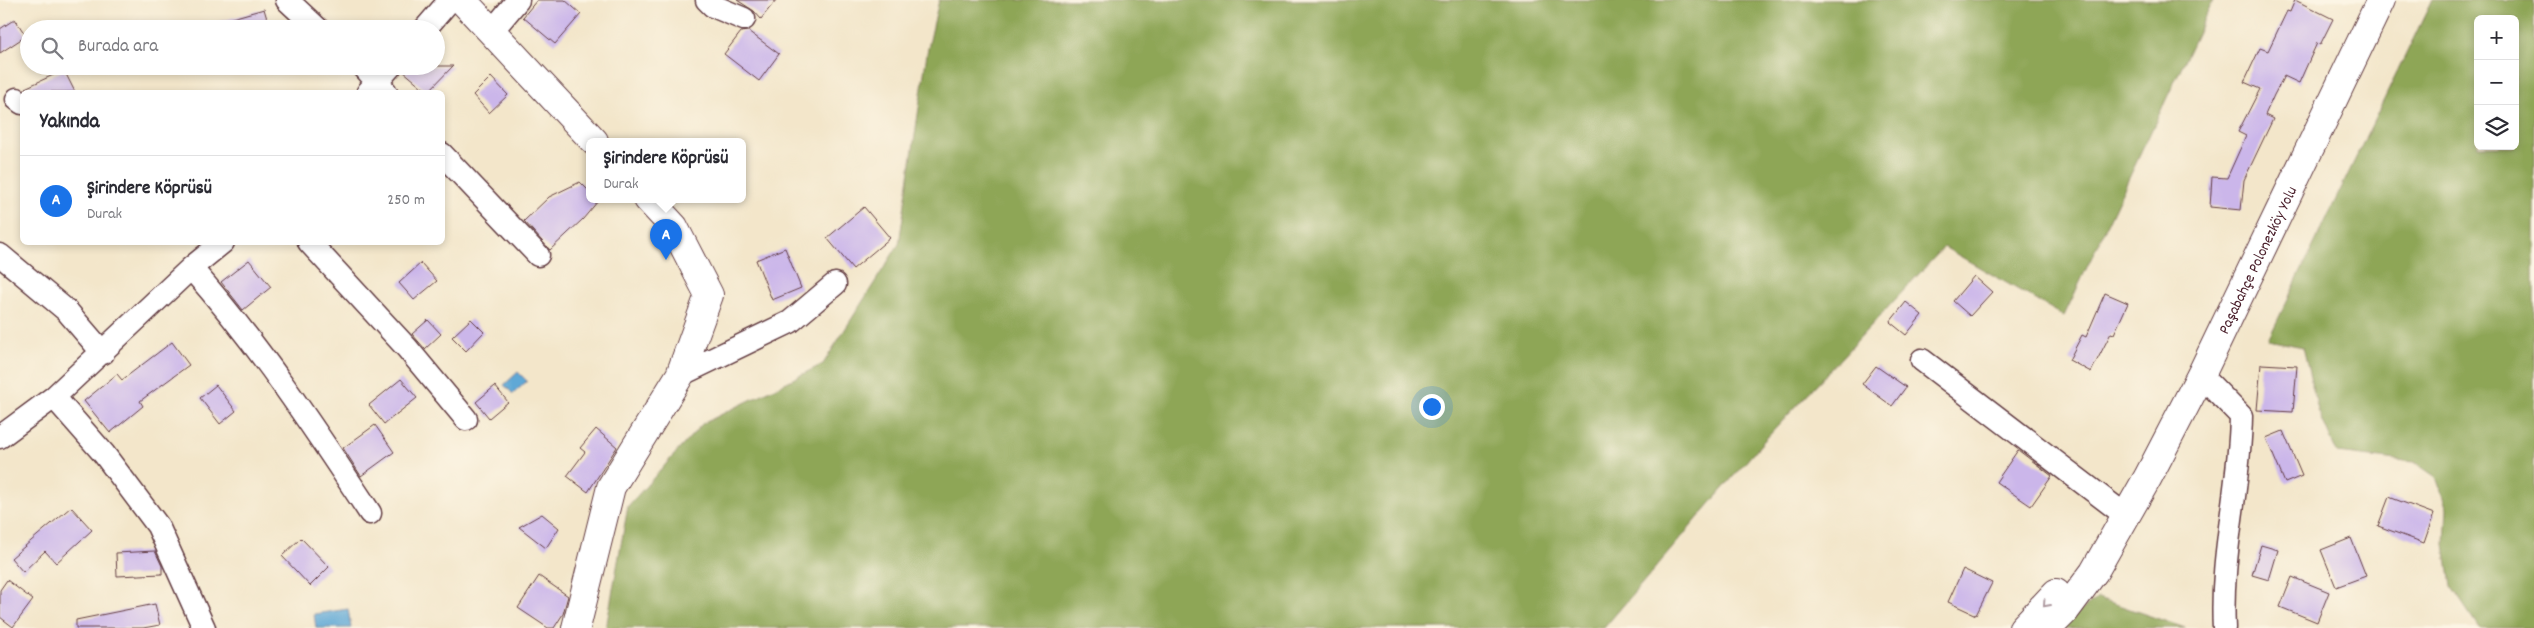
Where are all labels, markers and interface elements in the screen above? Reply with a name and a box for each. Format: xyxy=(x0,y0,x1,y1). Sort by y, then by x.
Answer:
map controls xyxy=(2474,15,2519,150)
button: + xyxy=(2474,15,2519,60)
search box xyxy=(20,20,445,75)
icon: search xyxy=(38,34,66,62)
text: Burada ara xyxy=(78,34,158,61)
button: − xyxy=(2474,60,2519,105)
button: layers xyxy=(2474,105,2519,150)
text: Yakında xyxy=(40,108,99,138)
popup xyxy=(586,138,746,203)
text: Şirindere Köprüsü xyxy=(603,146,729,173)
text: Durak xyxy=(603,173,639,196)
text: Şirindere Köprüsü xyxy=(87,176,212,203)
street label: Paşabahçe Polonezköy Yolu xyxy=(2213,183,2304,338)
text: A xyxy=(52,189,60,212)
text: 250 m xyxy=(387,189,425,212)
text: Durak xyxy=(87,203,122,226)
pin: A xyxy=(650,219,682,260)
your location xyxy=(1419,394,1445,420)
one-way arrow xyxy=(2043,598,2052,607)

